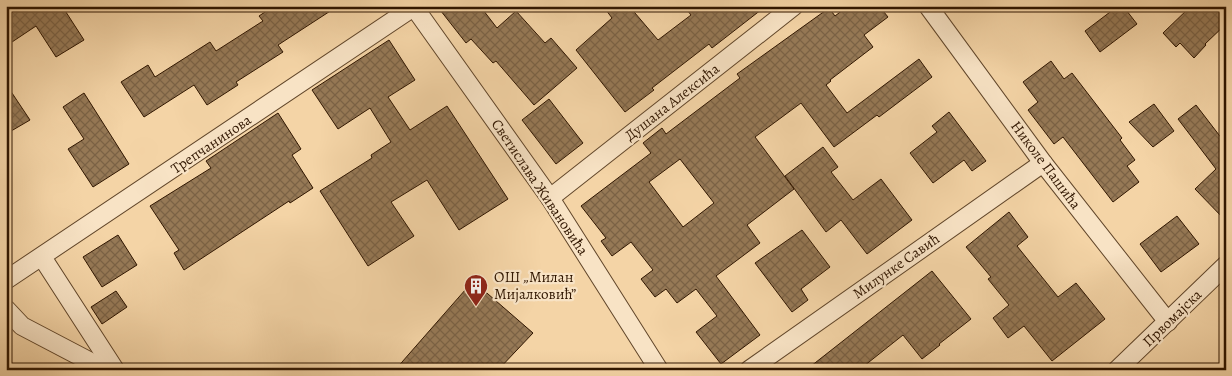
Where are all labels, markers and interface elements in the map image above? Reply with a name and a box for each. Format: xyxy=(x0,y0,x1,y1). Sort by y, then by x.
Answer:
street label: Душана Алексића xyxy=(621,59,724,145)
street label: Трепчанинова xyxy=(167,110,255,178)
street label: Светислава Живановића xyxy=(487,115,593,259)
street label: Николе Пашића xyxy=(1006,117,1086,213)
street label: Милунке Савић xyxy=(849,229,943,303)
place label: ОШ „Милан Мијалковић” xyxy=(494,267,576,304)
building icon: ОШ „Милан Мијалковић” xyxy=(463,273,489,307)
street label: Првомајска xyxy=(1138,285,1206,351)

